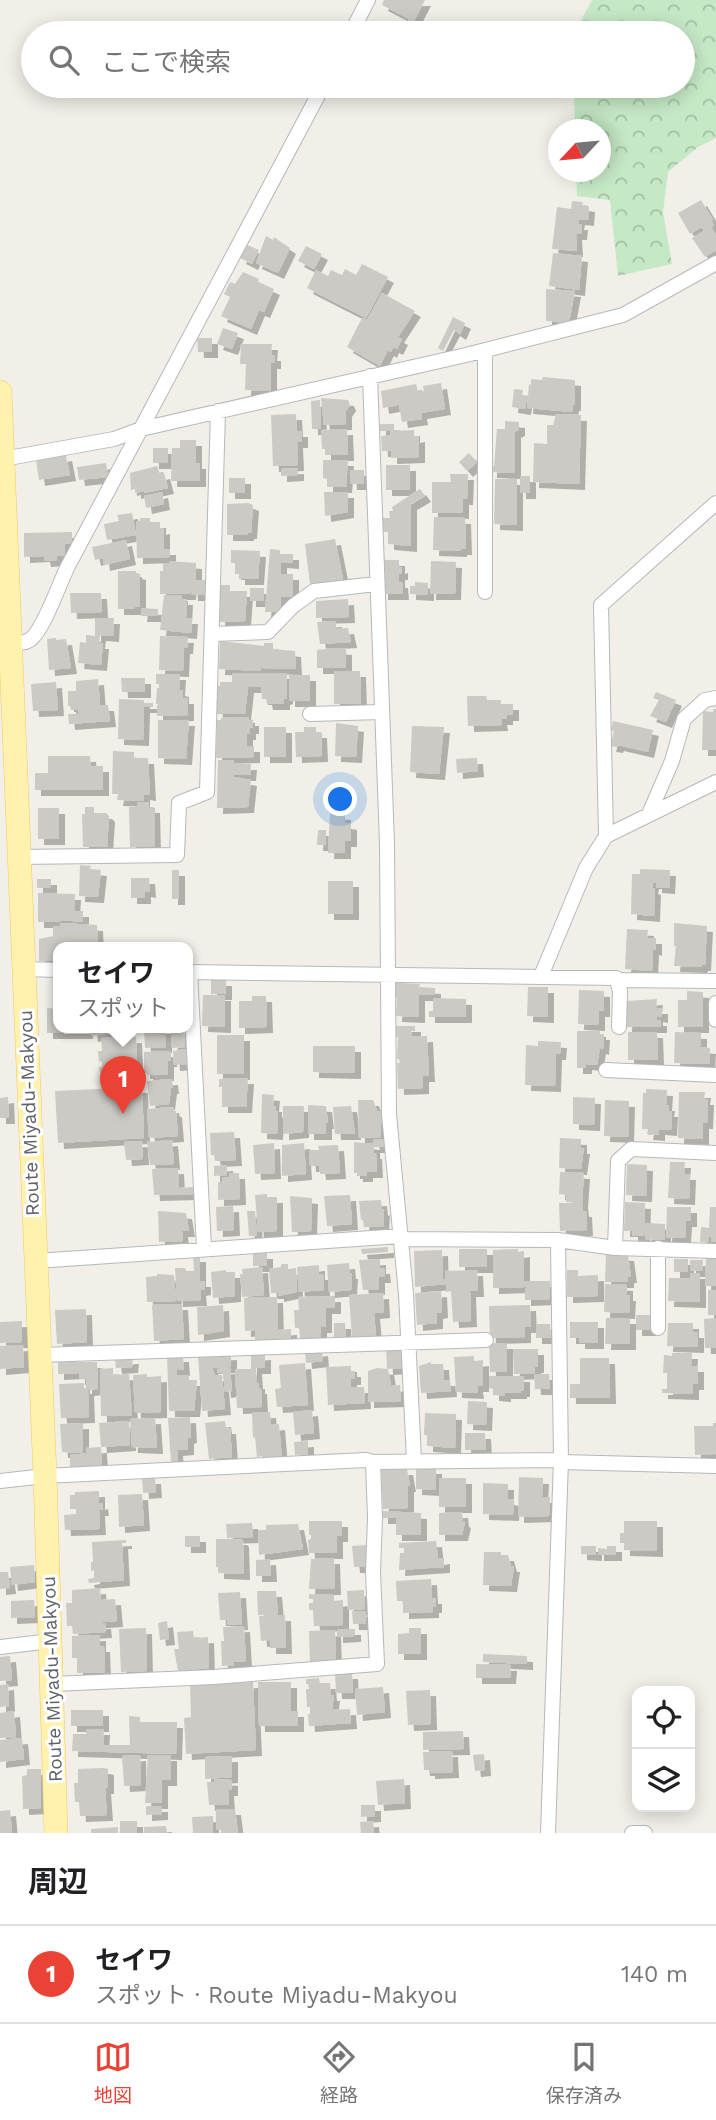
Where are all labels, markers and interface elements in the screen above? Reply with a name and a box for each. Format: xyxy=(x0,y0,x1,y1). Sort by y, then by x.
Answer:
search box xyxy=(21,21,695,98)
icon: search xyxy=(45,41,83,79)
text: ここで検索 xyxy=(101,47,231,77)
north arrow xyxy=(548,119,611,182)
your location xyxy=(323,782,357,816)
popup xyxy=(53,942,193,1033)
text: セイワ xyxy=(77,958,155,988)
text: スポット xyxy=(77,995,169,1022)
street label: Route Miyadu-Makyou xyxy=(14,1009,44,1217)
pin: 1 xyxy=(100,1056,146,1114)
street label: Route Miyadu-Makyou xyxy=(37,1575,67,1783)
map controls xyxy=(632,1686,695,1812)
button: locate xyxy=(632,1686,695,1749)
button: layers xyxy=(632,1749,695,1812)
text: 周辺 xyxy=(28,1864,88,1899)
text: セイワ xyxy=(95,1945,173,1975)
text: 1 xyxy=(46,1961,56,1988)
text: 140 m xyxy=(621,1961,688,1988)
text: スポット · Route Miyadu-Makyou xyxy=(95,1982,458,2009)
tab: 地図 xyxy=(94,2038,132,2107)
tab: 経路 xyxy=(320,2038,358,2107)
tab: 保存済み xyxy=(546,2038,622,2107)

